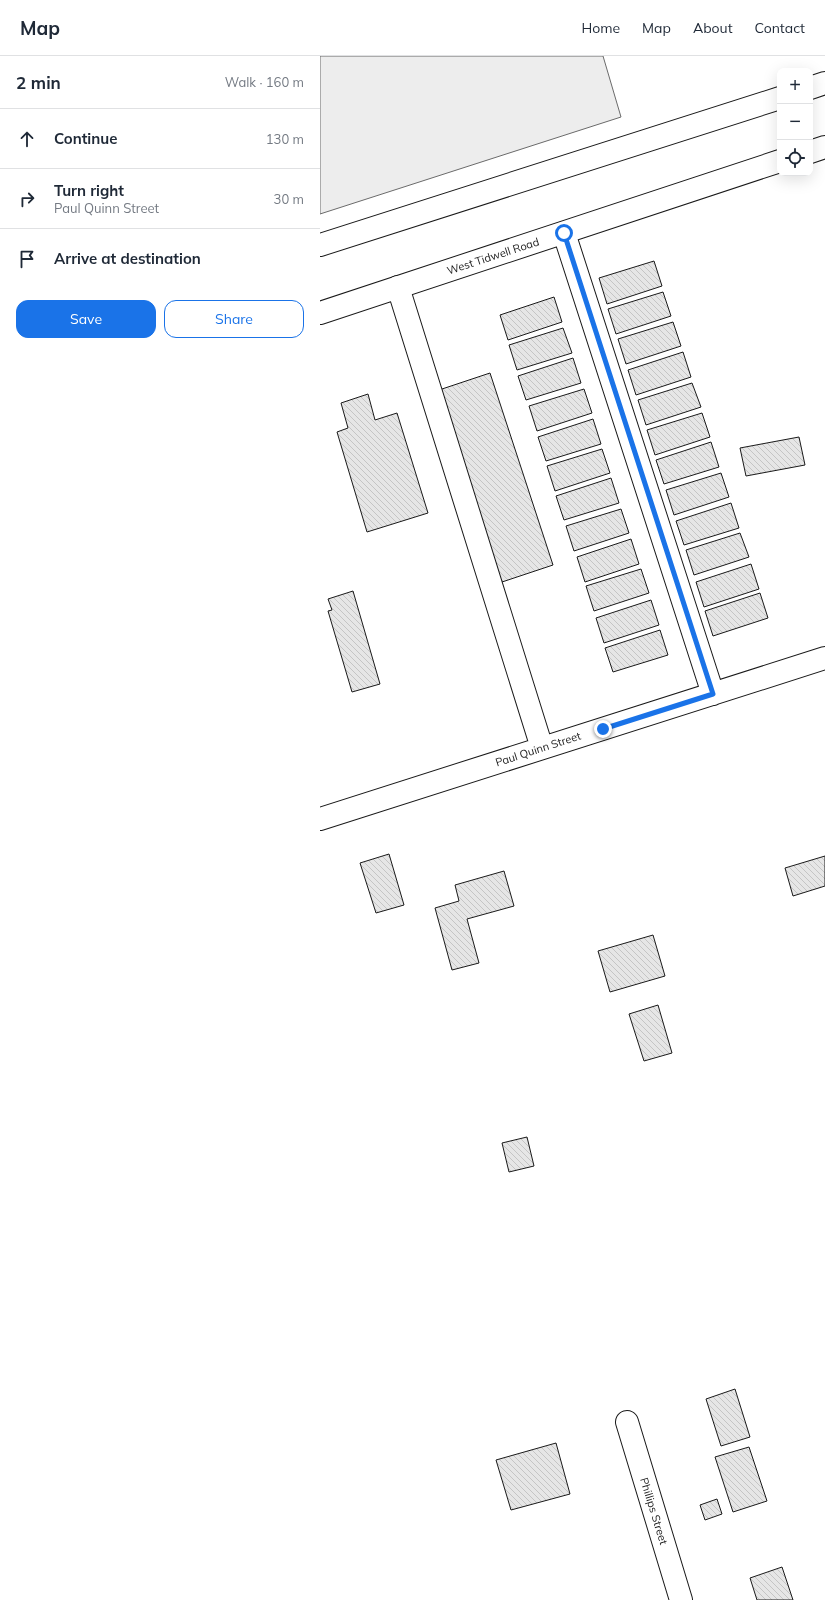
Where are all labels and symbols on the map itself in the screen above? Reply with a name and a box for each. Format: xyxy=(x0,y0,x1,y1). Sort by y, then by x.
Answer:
route start xyxy=(555,224,573,242)
street label: West Tidwell Road xyxy=(445,234,541,278)
route end xyxy=(594,720,612,738)
street label: Paul Quinn Street xyxy=(494,729,583,769)
street label: Phillips Street xyxy=(637,1476,671,1546)

